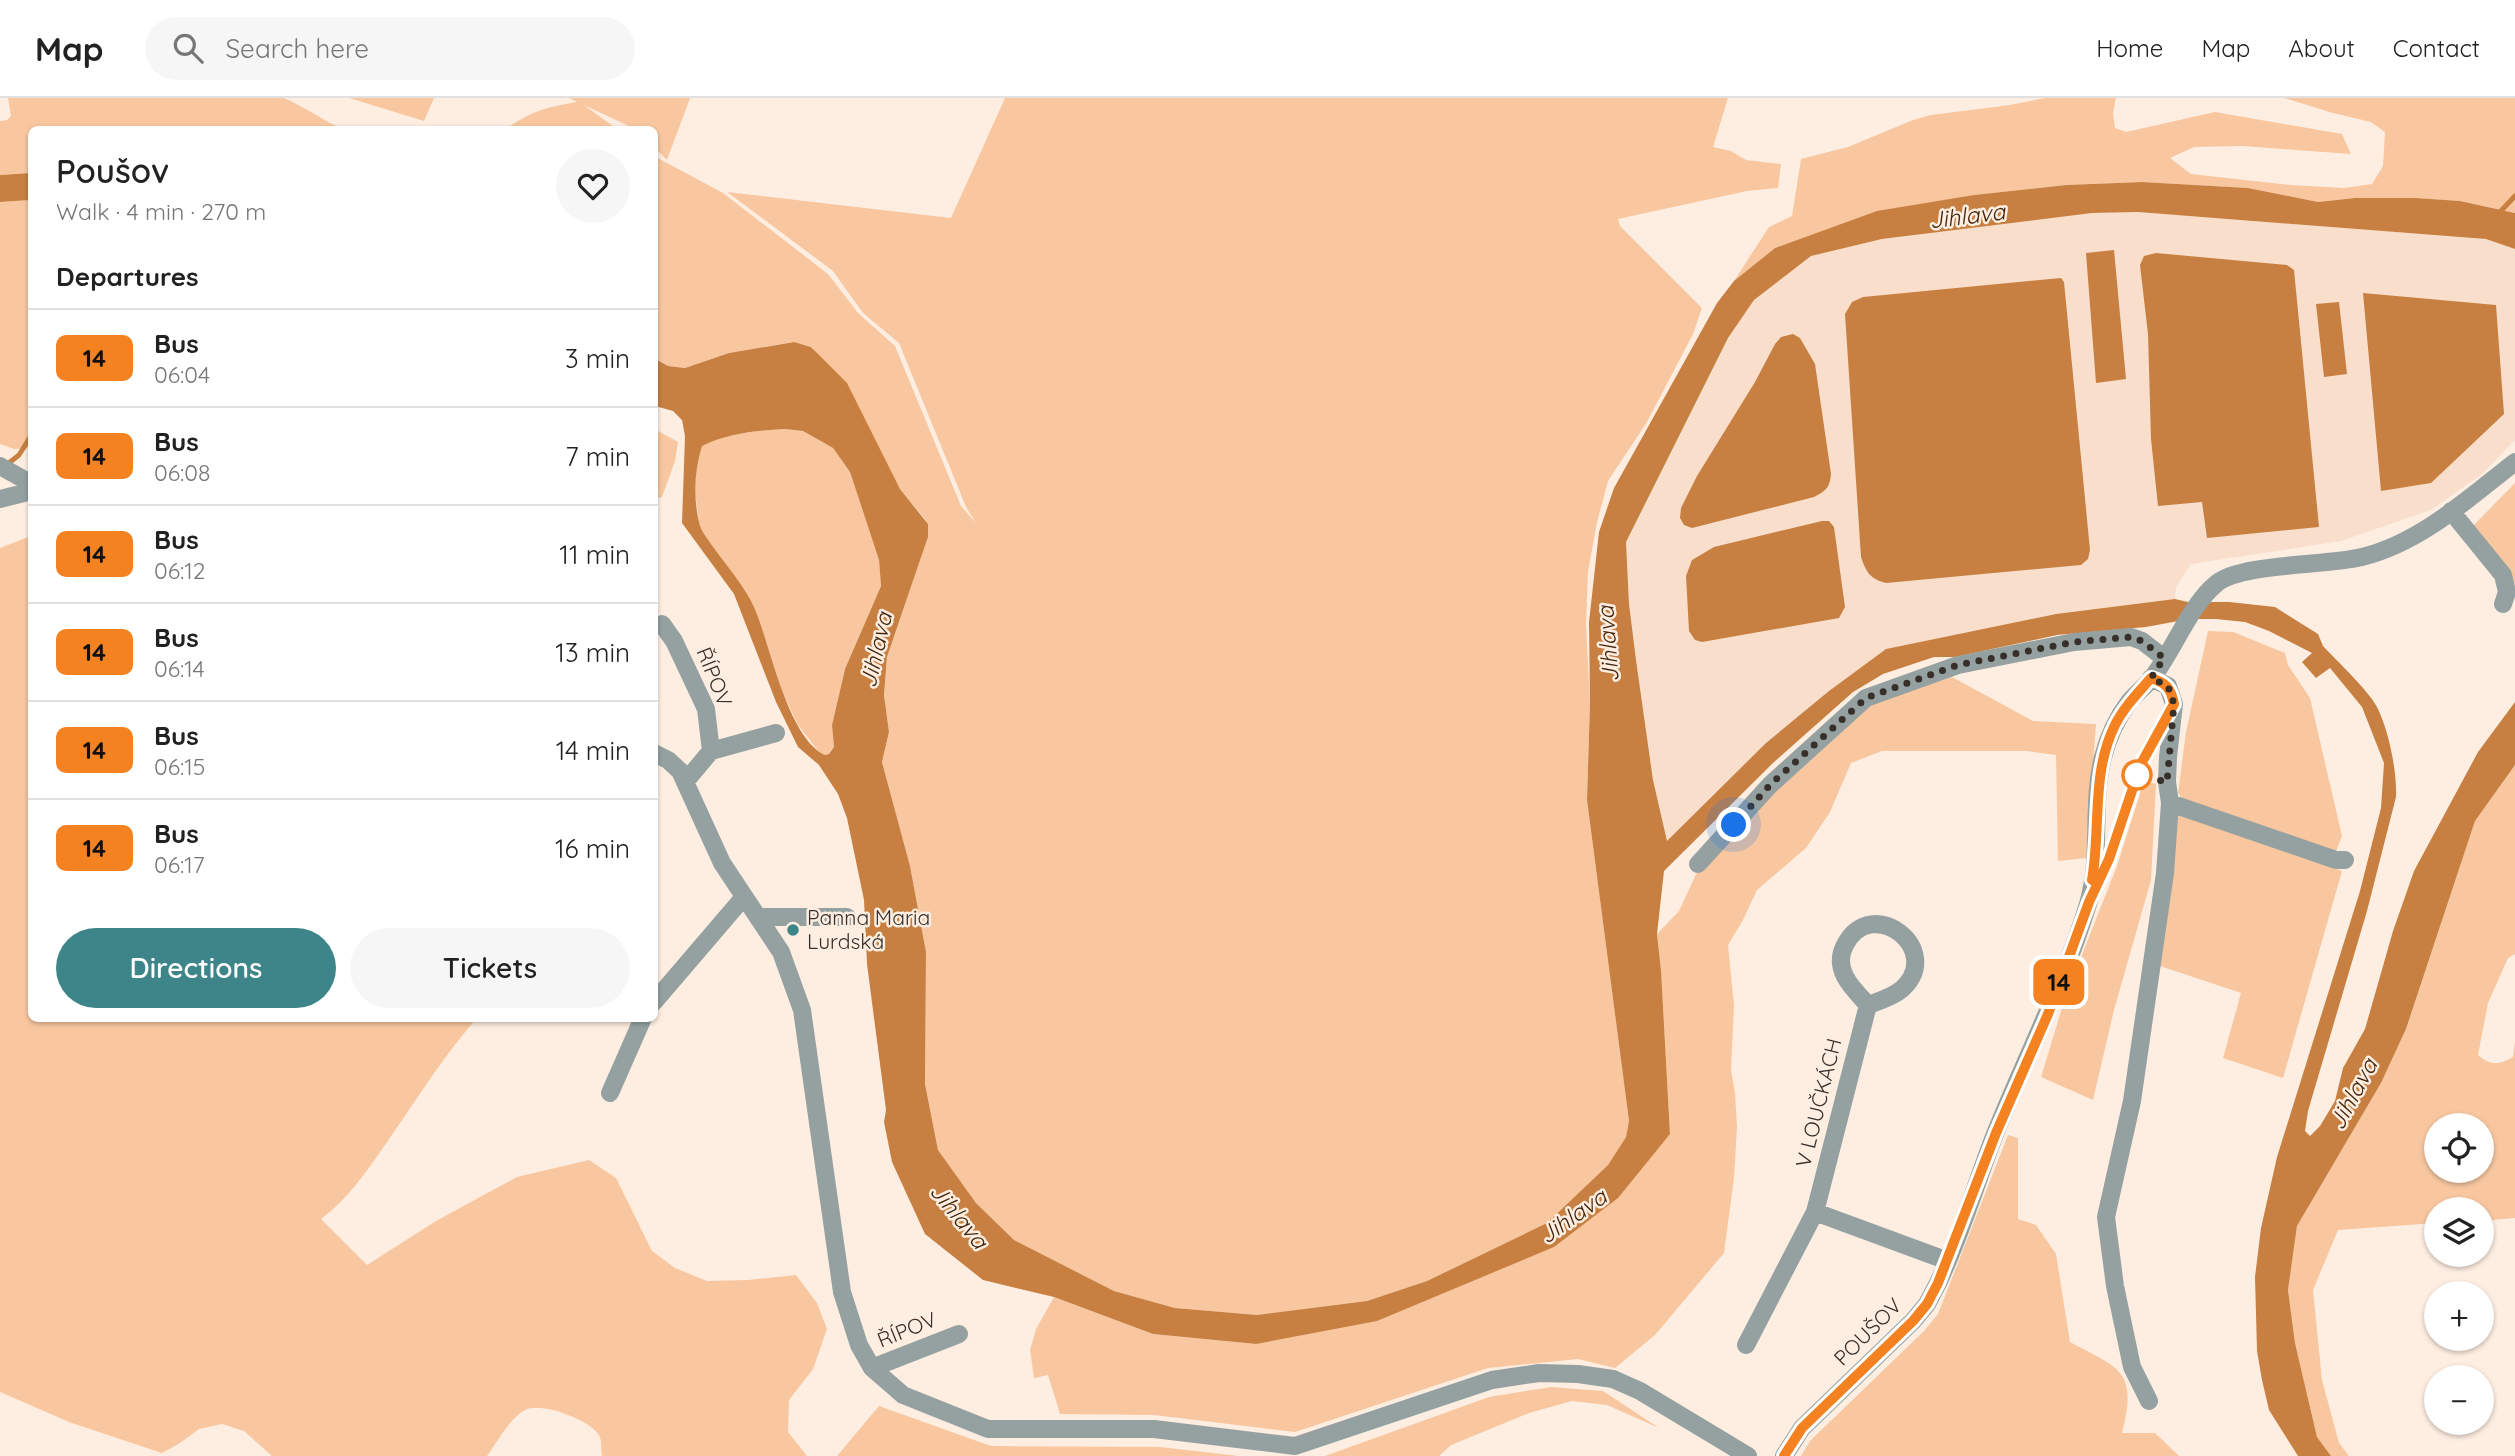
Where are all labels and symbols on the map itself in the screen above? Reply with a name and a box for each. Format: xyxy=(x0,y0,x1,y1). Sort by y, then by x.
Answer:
water label: Jihlava xyxy=(1927,196,2008,235)
water label: Jihlava xyxy=(1590,604,1625,683)
water label: Jihlava xyxy=(853,608,898,690)
street label: ŘÍPOV xyxy=(691,643,739,710)
unlabelled marker xyxy=(2122,760,2152,790)
your location xyxy=(1716,807,1751,842)
place label: Panna Maria Lurdská xyxy=(807,904,930,954)
marker: Panna Maria Lurdská xyxy=(785,922,801,938)
line badge: 14 xyxy=(2028,959,2090,1005)
street label: V LOUČKÁCH xyxy=(1789,1036,1847,1170)
water label: Jihlava xyxy=(2322,1052,2384,1134)
water label: Jihlava xyxy=(924,1177,995,1255)
water label: Jihlava xyxy=(1533,1181,1613,1249)
street label: POUŠOV xyxy=(1828,1292,1907,1371)
street label: ŘÍPOV xyxy=(873,1305,940,1353)

